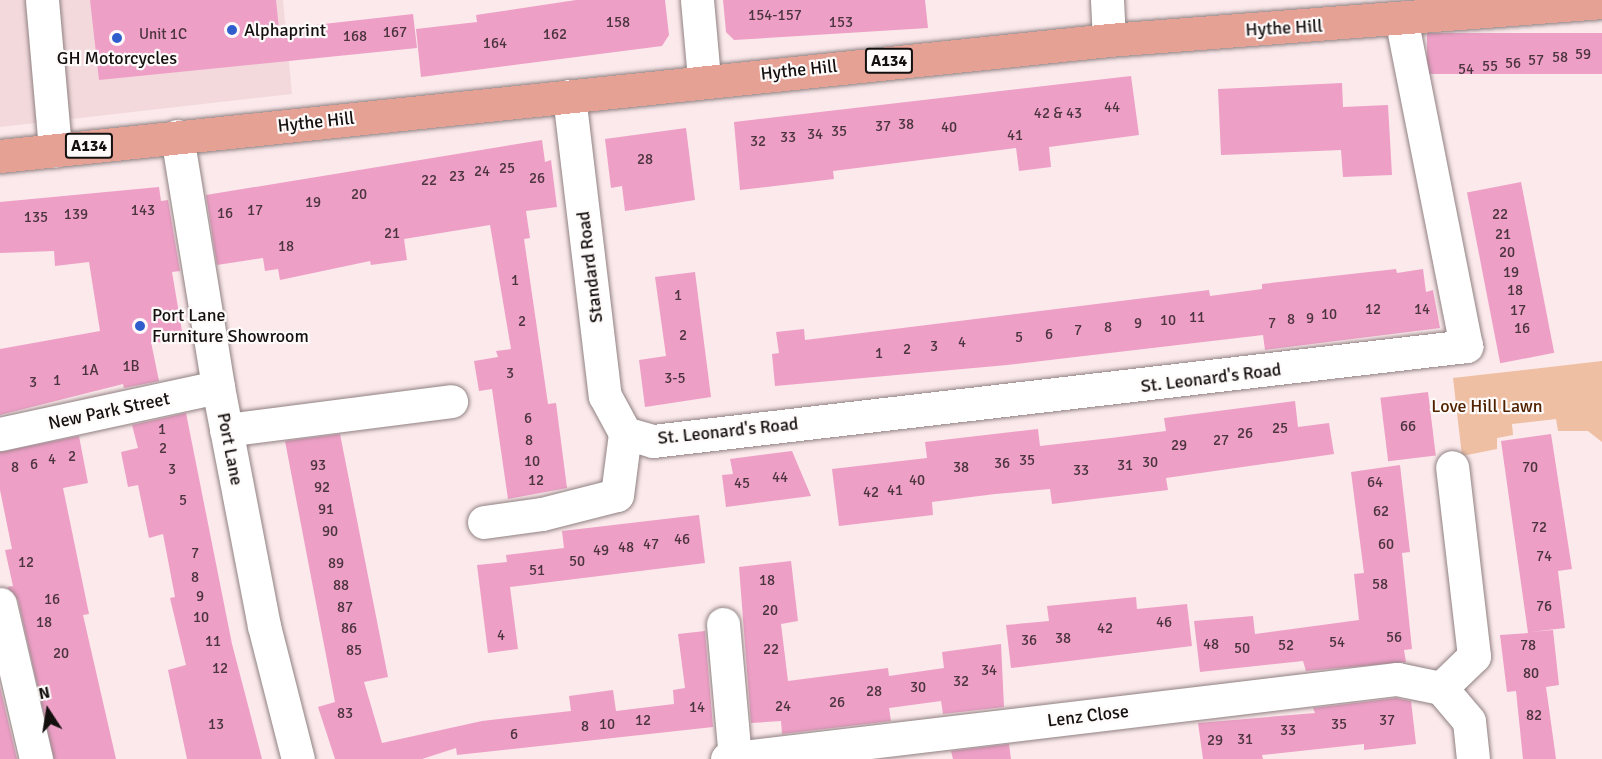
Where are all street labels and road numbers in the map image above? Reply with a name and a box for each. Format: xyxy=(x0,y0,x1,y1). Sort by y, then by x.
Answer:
street label: Hythe Hill xyxy=(1245,15,1323,41)
road number: A134 xyxy=(864,48,914,74)
street label: Hythe Hill xyxy=(759,55,839,85)
street label: Hythe Hill xyxy=(276,107,356,137)
road number: A134 xyxy=(64,133,115,159)
street label: Standard Road xyxy=(572,210,608,324)
street label: St. Leonard's Road xyxy=(1140,359,1282,397)
street label: New Park Street xyxy=(46,388,172,434)
street label: Port Lane xyxy=(212,411,248,487)
street label: St. Leonard's Road xyxy=(657,413,799,449)
street label: Lenz Close xyxy=(1046,700,1130,732)

